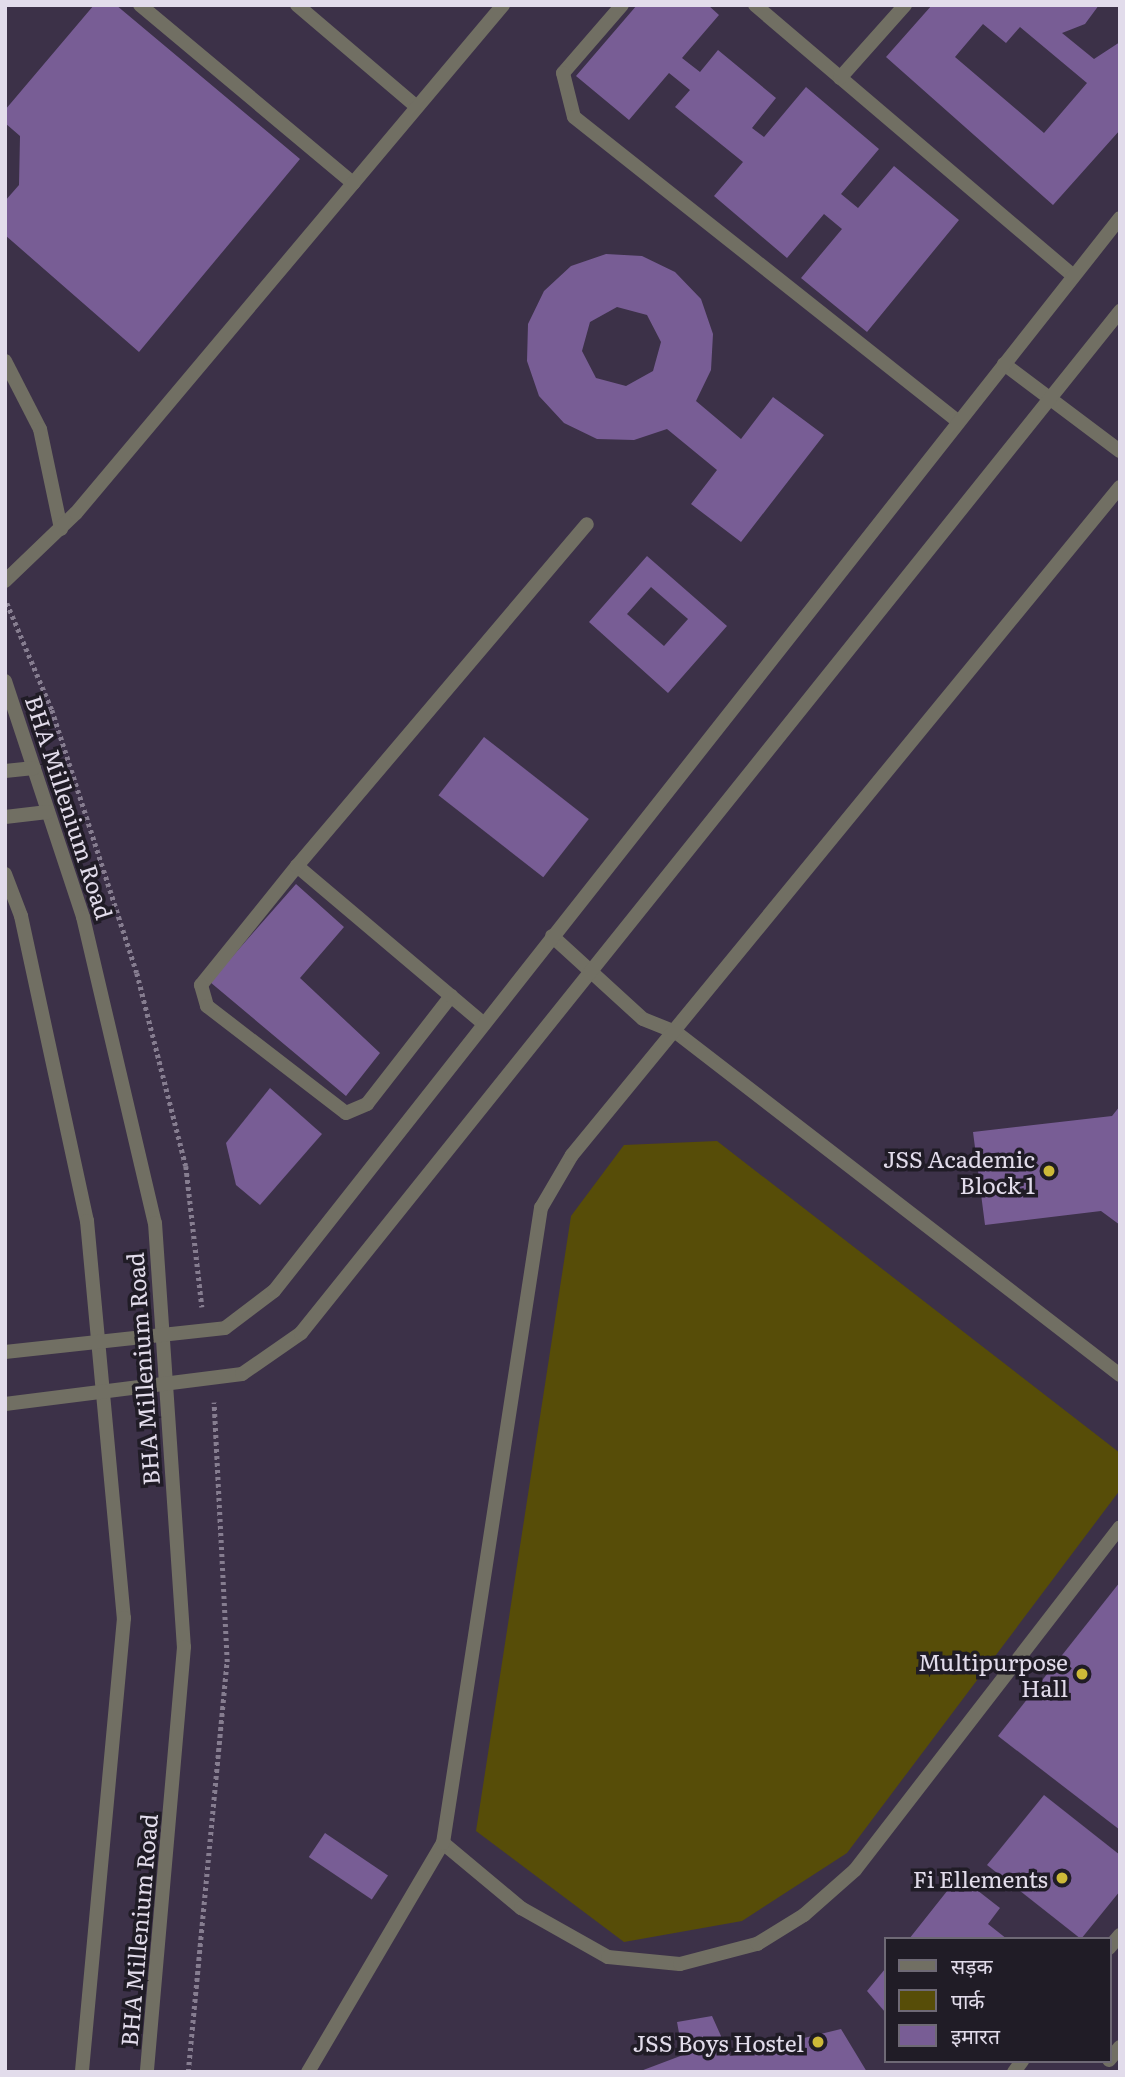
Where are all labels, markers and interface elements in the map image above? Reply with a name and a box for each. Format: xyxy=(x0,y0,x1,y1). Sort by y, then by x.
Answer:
street label: BHA Millenium Road xyxy=(21,692,119,922)
place label: JSS Academic Block 1 xyxy=(883,1144,1035,1198)
marker: JSS Academic Block 1 xyxy=(1041,1163,1057,1179)
street label: BHA Millenium Road xyxy=(120,1252,164,1486)
place label: Multipurpose Hall xyxy=(918,1647,1068,1701)
marker: Multipurpose Hall xyxy=(1074,1666,1090,1682)
street label: BHA Millenium Road xyxy=(114,1812,162,2048)
place label: Fi Ellements xyxy=(913,1864,1048,1892)
marker: Fi Ellements xyxy=(1054,1870,1070,1886)
legend xyxy=(884,1937,1111,2063)
text: सड़क xyxy=(951,1949,993,1980)
text: पार्क xyxy=(951,1984,985,2015)
text: इमारत xyxy=(951,2019,1000,2050)
place label: JSS Boys Hostel xyxy=(633,2028,804,2056)
marker: JSS Boys Hostel xyxy=(810,2034,826,2050)

